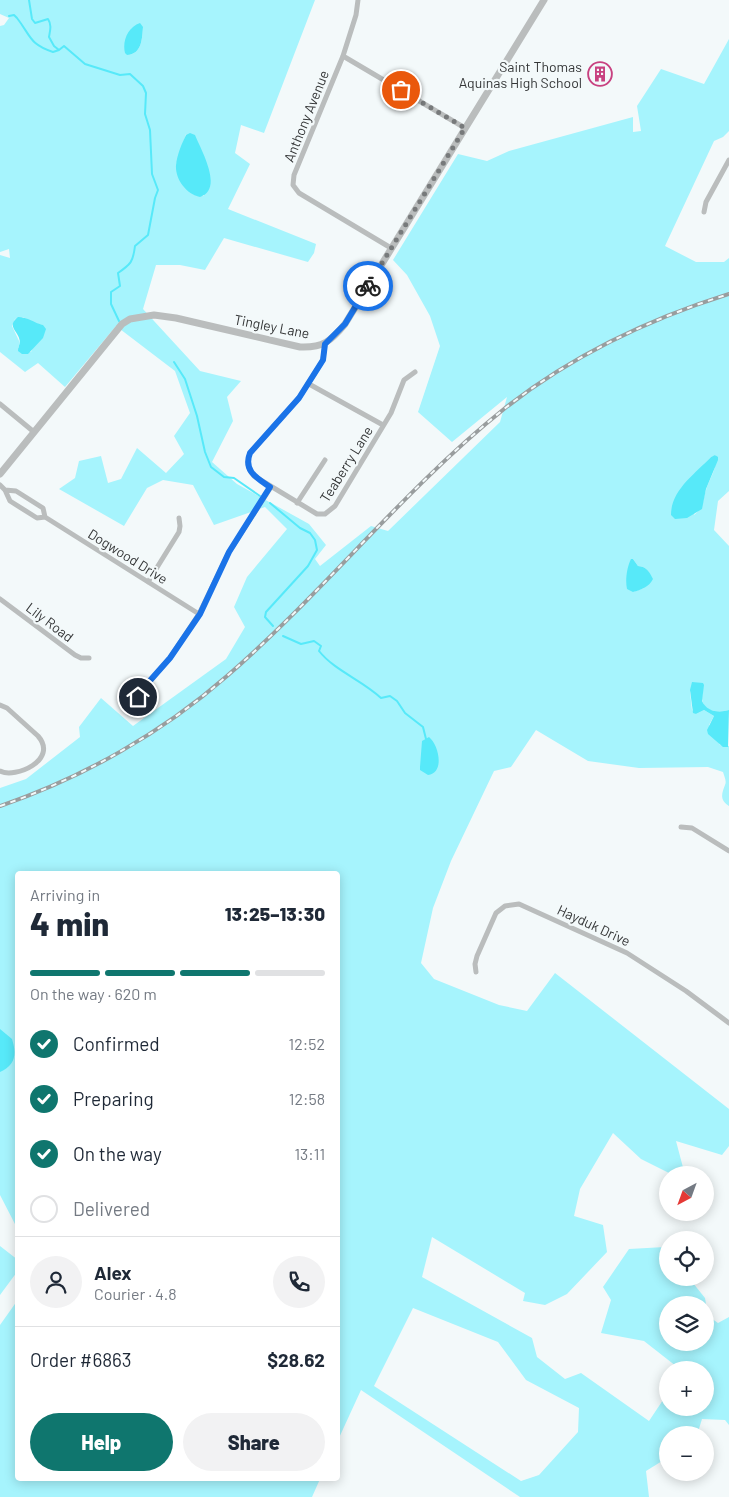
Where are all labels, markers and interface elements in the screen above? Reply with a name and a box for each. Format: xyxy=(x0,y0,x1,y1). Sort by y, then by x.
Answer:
place label: Saint Thomas Aquinas High School xyxy=(459,58,582,91)
building icon: Saint Thomas Aquinas High School xyxy=(587,61,613,87)
street label: Anthony Avenue xyxy=(280,68,332,164)
pin xyxy=(380,69,422,111)
icon: bag xyxy=(387,76,415,104)
courier xyxy=(343,261,393,311)
icon: bike xyxy=(354,272,382,300)
street label: Tingley Lane xyxy=(233,310,311,342)
street label: Teaberry Lane xyxy=(316,423,376,505)
street label: Dogwood Drive xyxy=(85,525,171,587)
street label: Lily Road xyxy=(23,599,77,645)
pin xyxy=(117,676,159,718)
icon: home xyxy=(124,683,152,711)
text: Arriving in xyxy=(30,885,100,904)
street label: Hayduk Drive xyxy=(555,901,633,949)
text: 13:25–13:30 xyxy=(225,902,325,925)
text: 4 min xyxy=(30,904,109,942)
text: On the way · 620 m xyxy=(30,984,157,1003)
icon: check xyxy=(30,1030,58,1058)
text: Confirmed xyxy=(73,1032,160,1055)
text: 12:52 xyxy=(289,1034,325,1053)
icon: check xyxy=(30,1085,58,1113)
text: Preparing xyxy=(73,1087,154,1110)
text: 12:58 xyxy=(289,1089,325,1108)
icon: check xyxy=(30,1140,58,1168)
text: On the way xyxy=(73,1142,162,1165)
text: 13:11 xyxy=(294,1144,325,1163)
north arrow xyxy=(659,1166,714,1221)
map controls xyxy=(659,1166,714,1481)
text: Delivered xyxy=(73,1197,150,1220)
button: locate xyxy=(659,1231,714,1286)
button: person xyxy=(30,1256,82,1308)
button: phone xyxy=(273,1256,325,1308)
text: Alex xyxy=(94,1261,132,1284)
text: Courier · 4.8 xyxy=(94,1284,177,1303)
button: layers xyxy=(659,1296,714,1351)
text: Order #6863 xyxy=(30,1348,132,1371)
text: $28.62 xyxy=(267,1348,325,1371)
button: + xyxy=(659,1361,714,1416)
button: Help xyxy=(30,1413,173,1471)
button: Share xyxy=(183,1413,325,1471)
button: − xyxy=(659,1426,714,1481)

